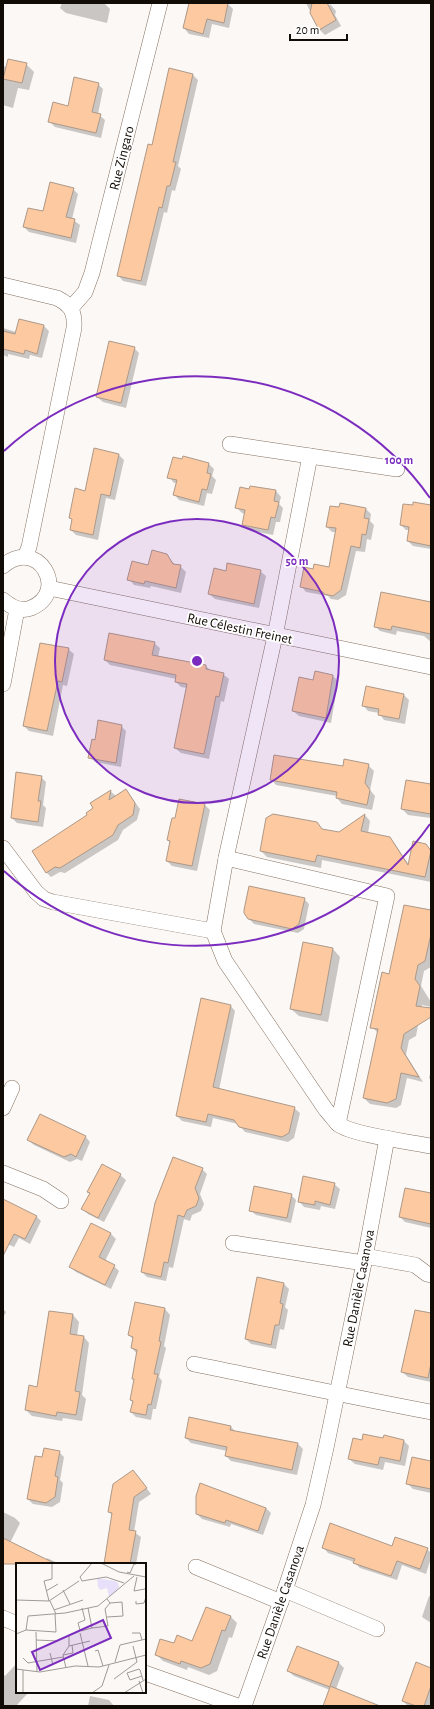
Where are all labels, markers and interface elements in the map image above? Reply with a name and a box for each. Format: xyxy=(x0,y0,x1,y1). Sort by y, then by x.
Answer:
scale bar xyxy=(290,16,347,42)
text: 20 m xyxy=(296,24,319,36)
street label: Rue Zingaro xyxy=(107,125,137,192)
text: 100 m xyxy=(385,454,413,466)
text: 50 m xyxy=(286,555,309,567)
street label: Rue Célestin Freinet xyxy=(186,611,294,647)
centre of rings xyxy=(190,654,204,668)
street label: Rue Danièle Casanova xyxy=(341,1228,377,1348)
street label: Rue Danièle Casanova xyxy=(255,1543,307,1661)
inset map xyxy=(16,1563,146,1693)

